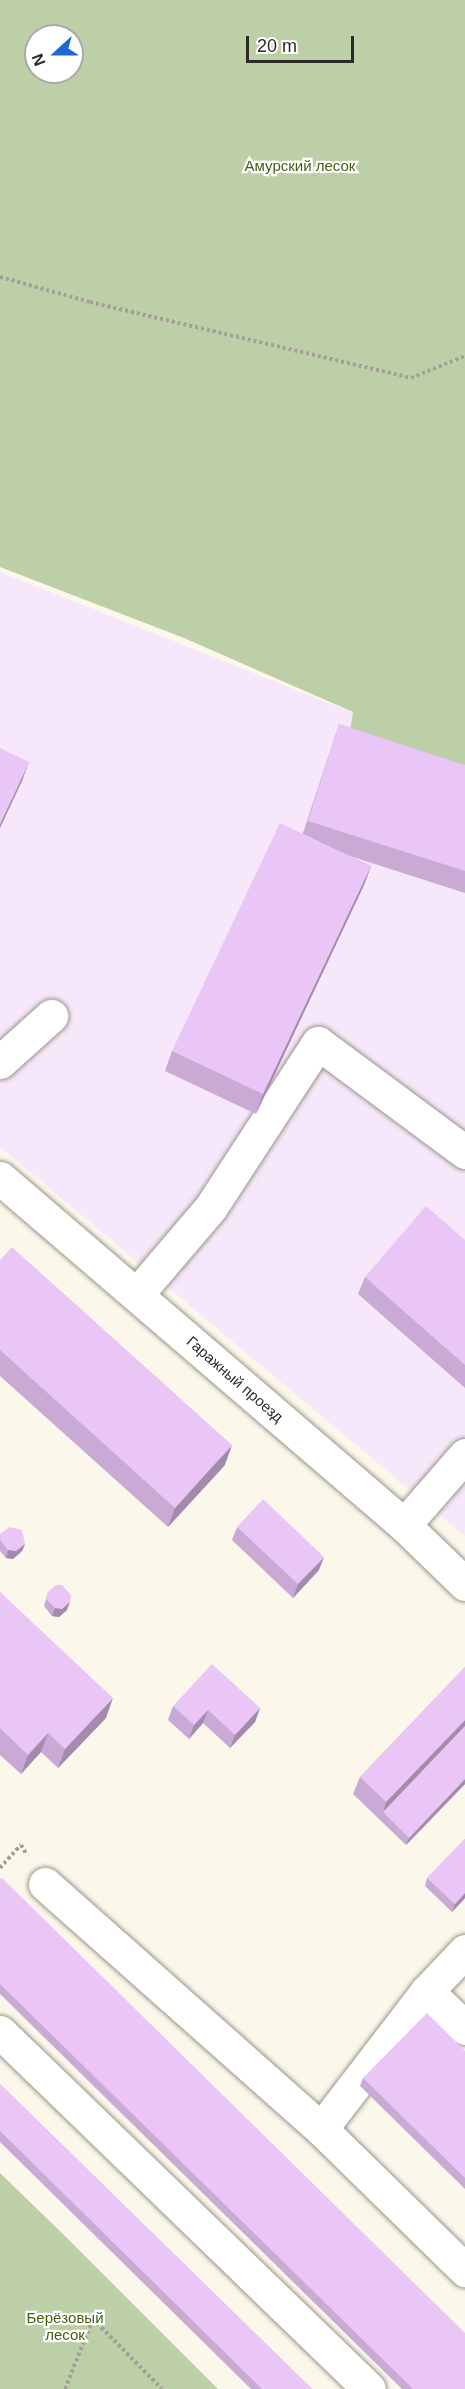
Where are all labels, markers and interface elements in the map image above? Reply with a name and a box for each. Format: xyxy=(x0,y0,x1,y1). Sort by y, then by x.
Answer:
north arrow xyxy=(24,24,84,84)
scale bar xyxy=(249,24,357,62)
text: 20 m xyxy=(257,36,297,56)
text: N xyxy=(29,51,49,68)
park label: Амурский лесок xyxy=(245,157,355,175)
street label: Гаражный проезд xyxy=(183,1332,287,1426)
park label: Берёзовый лесок xyxy=(26,2308,104,2343)

